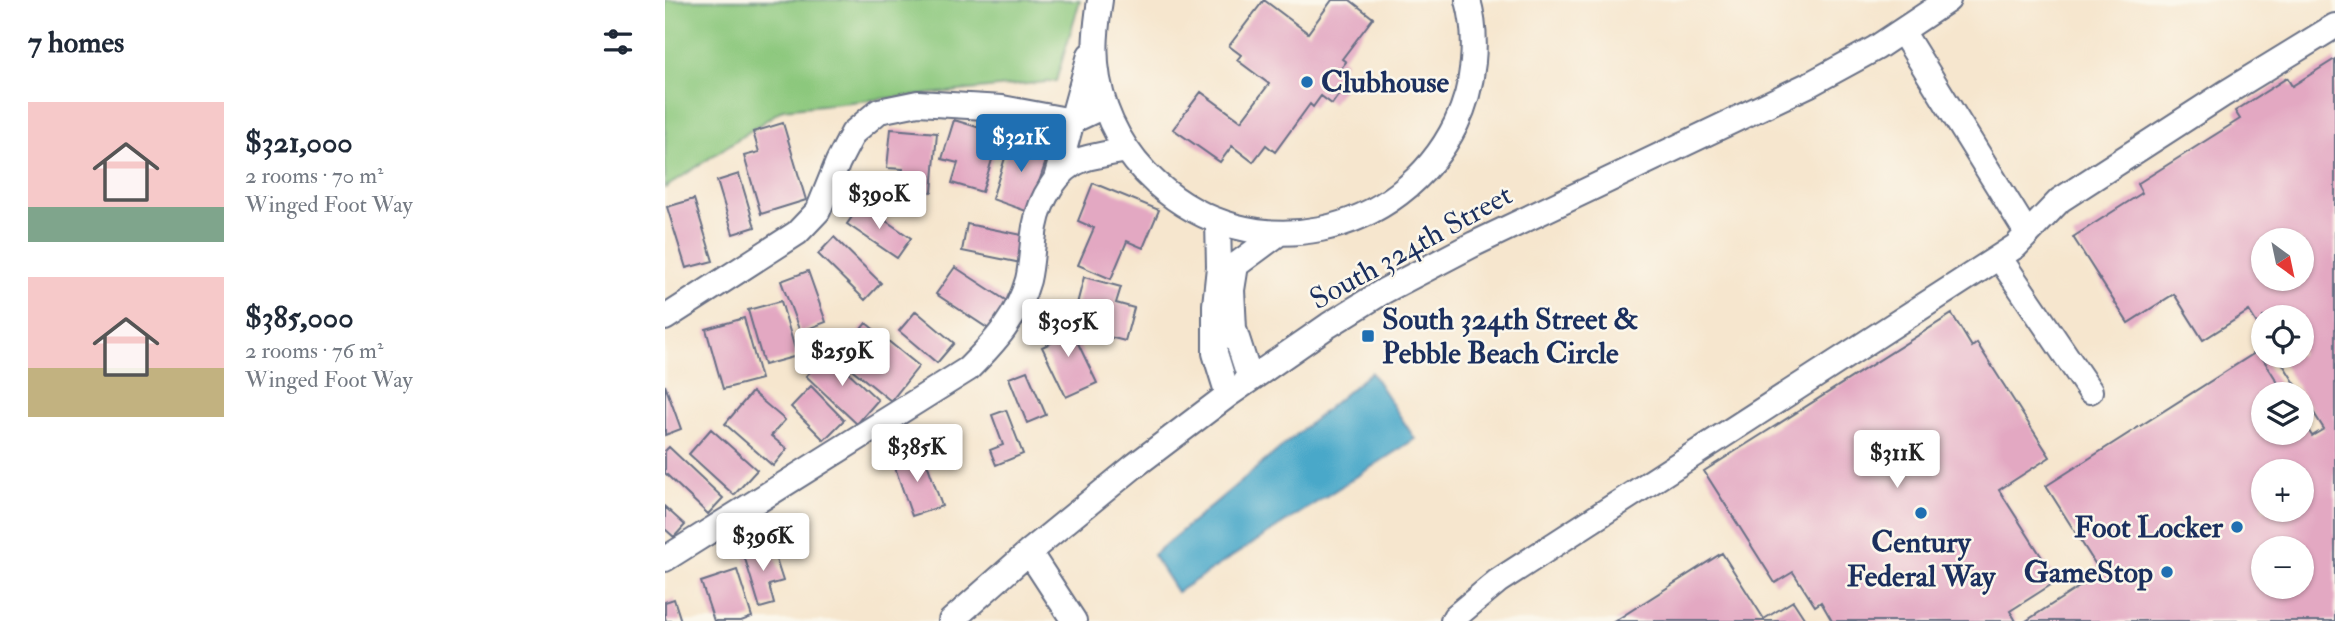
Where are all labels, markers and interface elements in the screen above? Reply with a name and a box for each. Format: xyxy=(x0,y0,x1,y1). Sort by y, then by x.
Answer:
icon: filters xyxy=(599,23,637,61)
text: 7 homes xyxy=(28,24,124,61)
place label: Clubhouse xyxy=(1321,64,1450,101)
marker: Clubhouse xyxy=(1299,74,1315,90)
pin: $321K xyxy=(972,114,1070,174)
text: $321K xyxy=(992,122,1050,151)
text: $321,000 xyxy=(245,124,353,161)
icon: home xyxy=(84,130,168,214)
text: 2 rooms · 70 m² xyxy=(245,161,384,190)
pin: $390K xyxy=(830,172,928,231)
street label: South 324th Street xyxy=(1304,176,1519,318)
text: $390K xyxy=(848,179,910,208)
text: Winged Foot Way xyxy=(245,190,413,219)
north arrow xyxy=(2251,228,2313,290)
map controls xyxy=(2251,228,2314,599)
text: $385,000 xyxy=(245,299,354,336)
pin: $305K xyxy=(1019,300,1117,359)
place label: South 324th Street & Pebble Beach Circle xyxy=(1382,301,1639,372)
icon: home xyxy=(84,305,168,389)
button: locate xyxy=(2251,305,2314,368)
text: $305K xyxy=(1038,307,1098,336)
pin: $259K xyxy=(793,328,891,388)
marker: South 324th Street & Pebble Beach Circle xyxy=(1360,328,1376,344)
text: 2 rooms · 76 m² xyxy=(245,336,383,365)
text: $259K xyxy=(811,336,873,365)
text: Winged Foot Way xyxy=(245,365,413,394)
button: layers xyxy=(2251,382,2314,445)
pin: $385K xyxy=(868,424,966,484)
pin: $311K xyxy=(1848,430,1946,490)
text: $385K xyxy=(888,432,946,461)
text: $311K xyxy=(1870,438,1924,467)
button: + xyxy=(2251,459,2314,522)
marker: Century Federal Way xyxy=(1913,505,1929,521)
place label: Foot Locker xyxy=(2074,509,2224,546)
pin: $396K xyxy=(714,514,812,573)
marker: Foot Locker xyxy=(2229,519,2245,535)
text: $396K xyxy=(732,521,794,550)
place label: Century Federal Way xyxy=(1847,524,1997,595)
button: − xyxy=(2251,536,2314,599)
place label: GameStop xyxy=(2024,554,2153,591)
marker: GameStop xyxy=(2159,564,2175,580)

